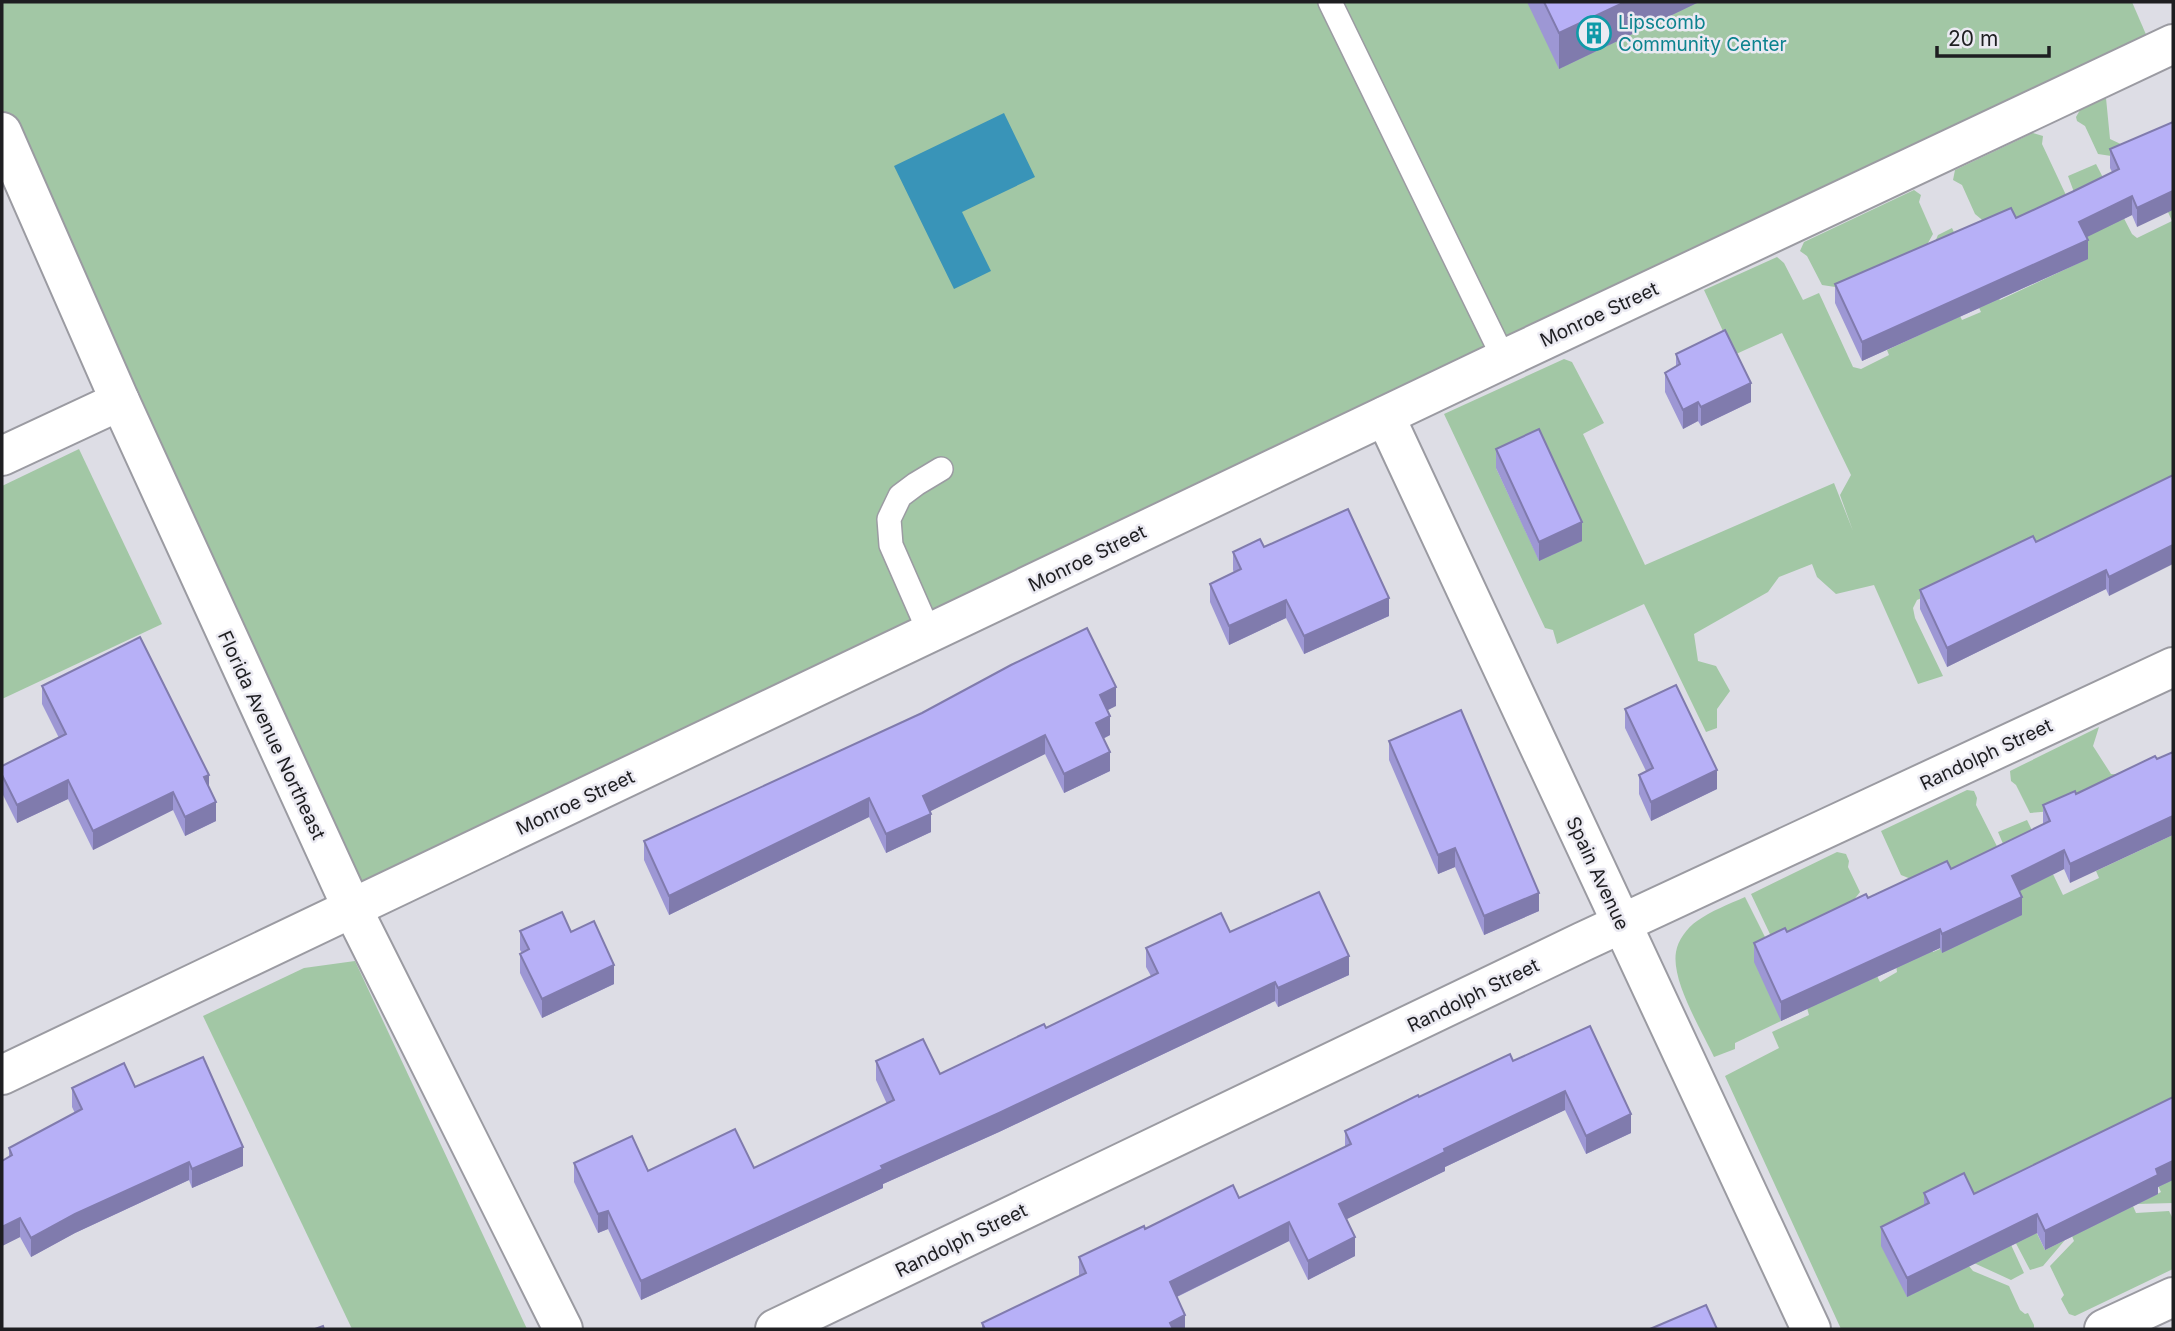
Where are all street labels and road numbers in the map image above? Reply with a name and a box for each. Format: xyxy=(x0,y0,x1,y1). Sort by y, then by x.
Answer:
street label: Monroe Street xyxy=(1536,277,1662,352)
street label: Monroe Street xyxy=(1025,520,1150,597)
street label: Florida Avenue Northeast xyxy=(213,627,330,843)
street label: Randolph Street xyxy=(1916,714,2056,795)
street label: Monroe Street xyxy=(512,765,638,840)
street label: Spain Avenue xyxy=(1561,813,1634,934)
street label: Randolph Street xyxy=(1404,954,1543,1037)
street label: Randolph Street xyxy=(892,1199,1031,1282)

